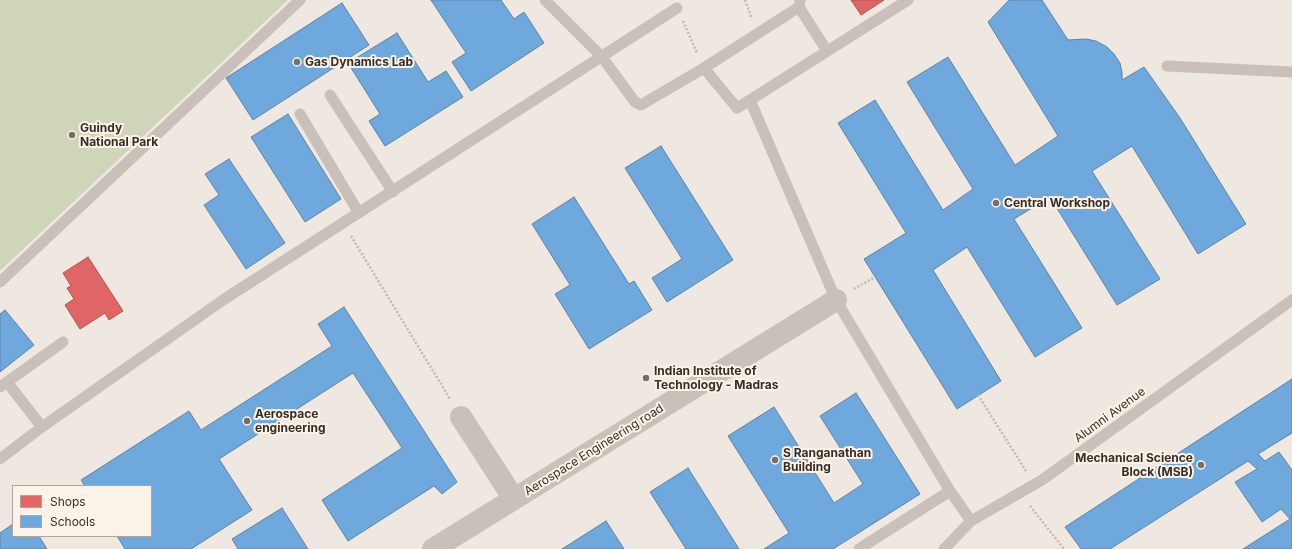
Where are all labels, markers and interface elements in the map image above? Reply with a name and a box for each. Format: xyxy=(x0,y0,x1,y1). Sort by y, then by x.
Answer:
place label: Gas Dynamics Lab xyxy=(305,55,413,69)
marker: Gas Dynamics Lab xyxy=(292,57,302,67)
place label: Guindy National Park xyxy=(80,121,158,149)
marker: Guindy National Park xyxy=(67,130,77,140)
place label: Central Workshop xyxy=(1004,196,1110,210)
marker: Central Workshop xyxy=(991,198,1001,208)
place label: Indian Institute of Technology - Madras xyxy=(654,364,778,392)
marker: Indian Institute of Technology - Madras xyxy=(641,373,651,383)
street label: Alumni Avenue xyxy=(1072,384,1148,446)
street label: Aerospace Engineering road xyxy=(522,401,666,499)
place label: Aerospace engineering xyxy=(255,407,326,435)
marker: Aerospace engineering xyxy=(242,416,252,426)
place label: S Ranganathan Building xyxy=(783,446,871,474)
place label: Mechanical Science Block (MSB) xyxy=(1075,451,1193,479)
marker: S Ranganathan Building xyxy=(770,455,780,465)
marker: Mechanical Science Block (MSB) xyxy=(1196,460,1206,470)
legend xyxy=(12,485,152,537)
text: Shops xyxy=(50,494,86,509)
text: Schools xyxy=(50,514,95,529)

